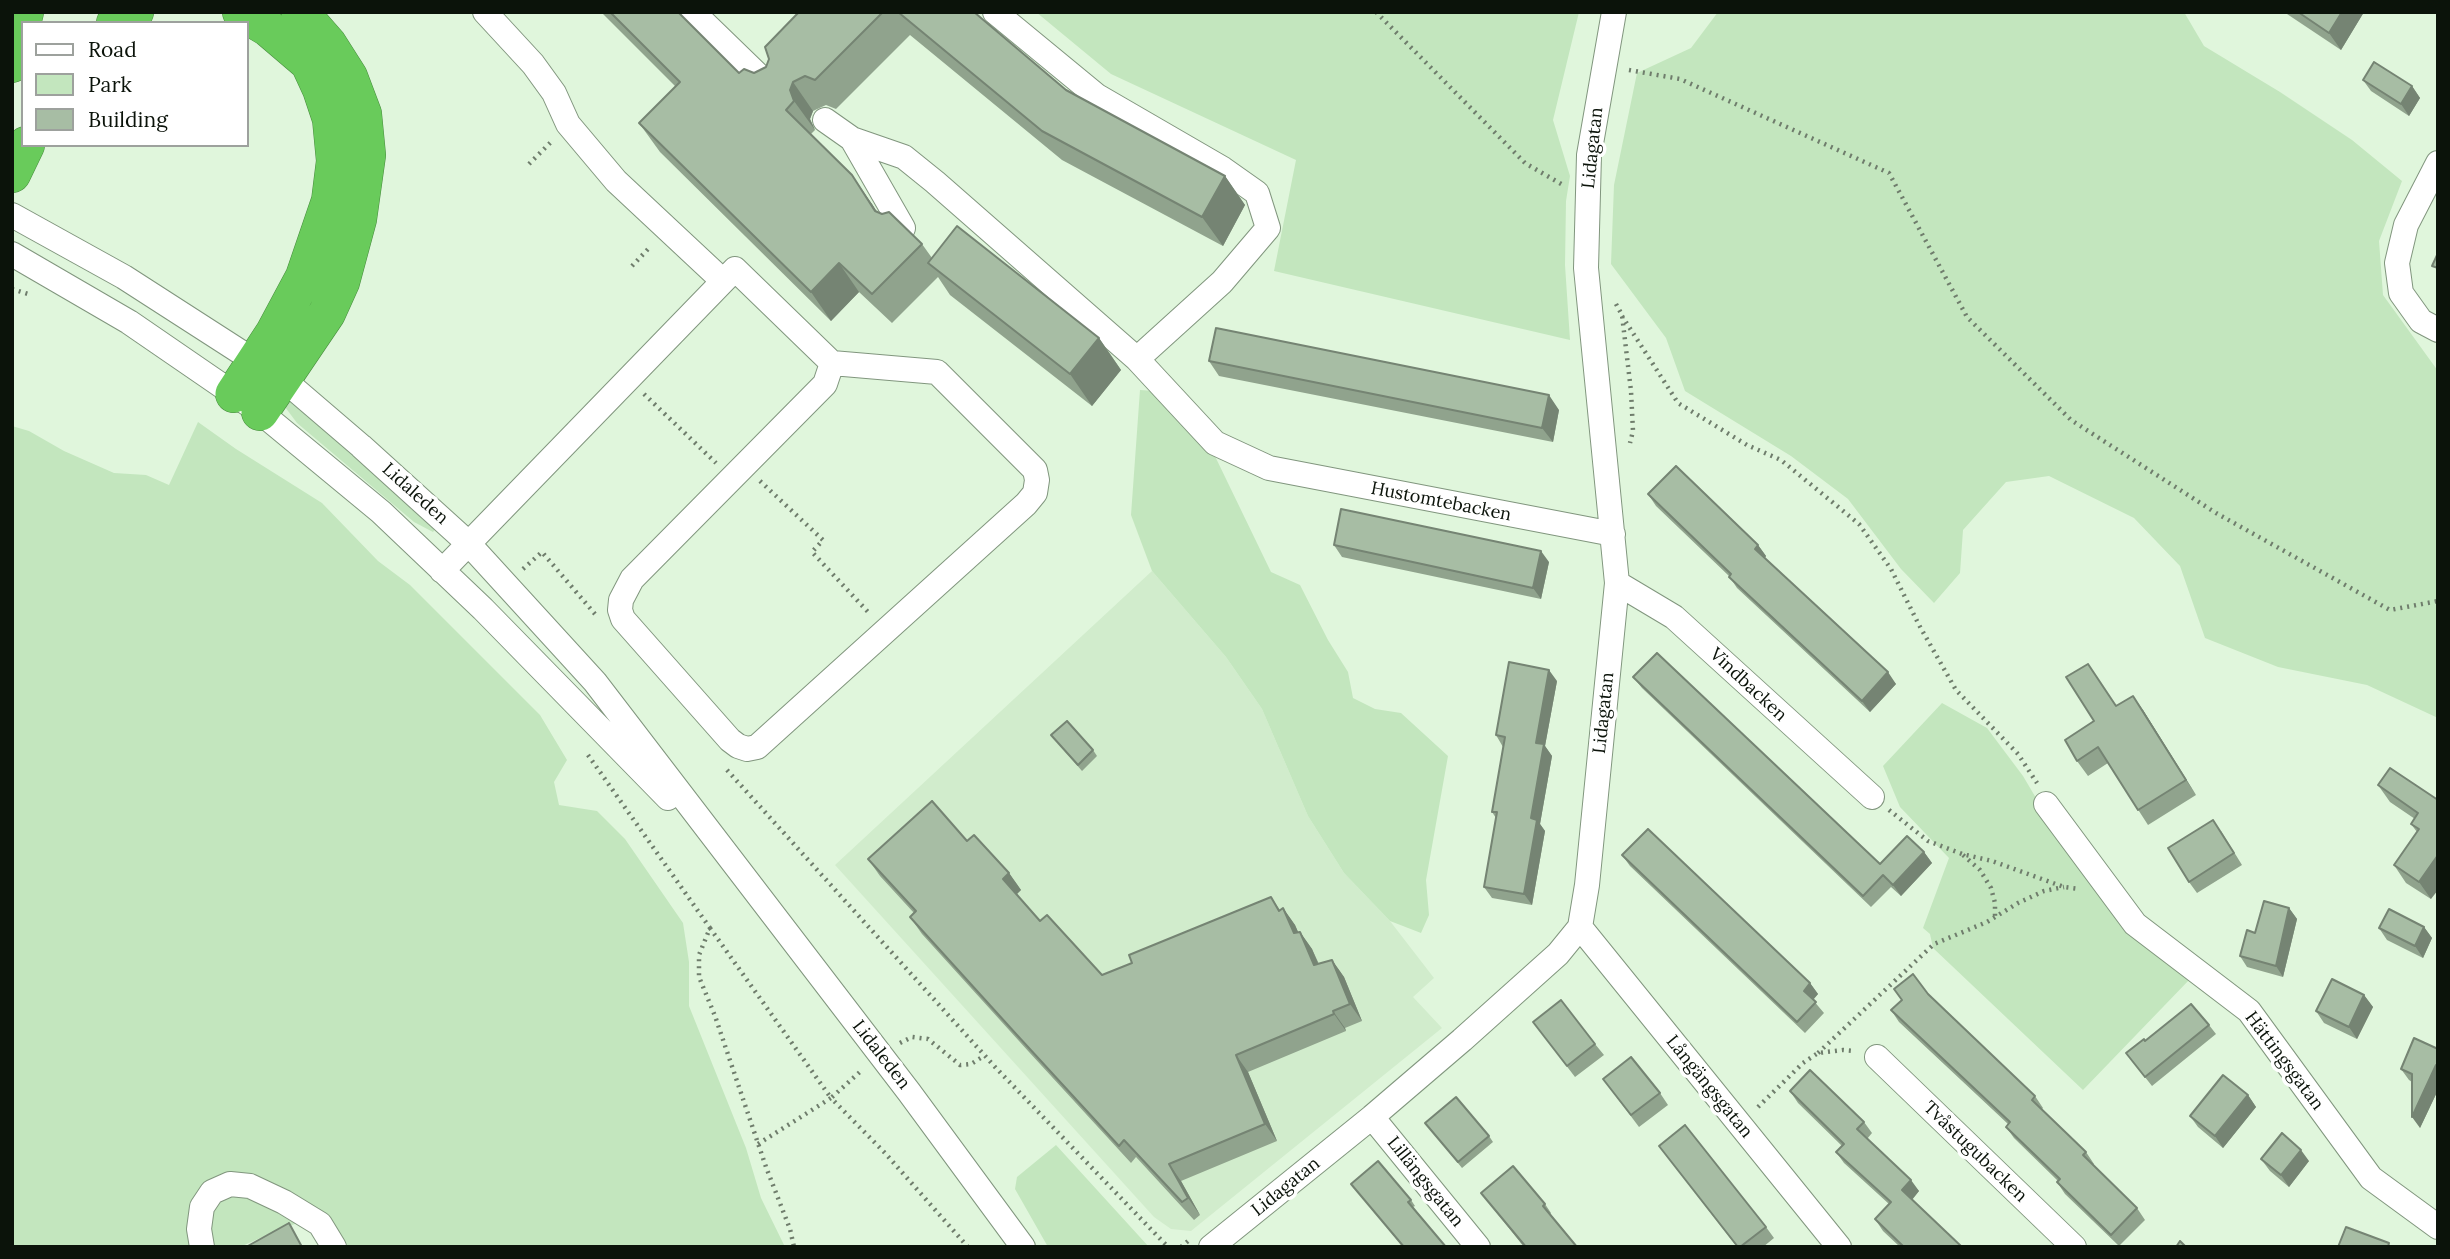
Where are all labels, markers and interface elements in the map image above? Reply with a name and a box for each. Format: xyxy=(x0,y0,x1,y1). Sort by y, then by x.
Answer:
legend xyxy=(21,21,248,147)
text: Road xyxy=(88,36,137,63)
text: Park xyxy=(88,71,132,98)
text: Building xyxy=(88,106,168,133)
street label: Lidagatan xyxy=(1578,106,1608,190)
street label: Lidaleden xyxy=(377,459,453,529)
street label: Hustomtebacken xyxy=(1369,478,1513,526)
street label: Vindbacken xyxy=(1705,644,1791,726)
street label: Lidagatan xyxy=(1589,671,1619,755)
street label: Hättingsgatan xyxy=(2240,1007,2328,1115)
street label: Lidaleden xyxy=(847,1016,915,1094)
street label: Långängsgatan xyxy=(1661,1031,1757,1143)
street label: Tvåstugubacken xyxy=(1919,1097,2031,1207)
street label: Lillängsgatan xyxy=(1382,1132,1468,1232)
street label: Lidagatan xyxy=(1247,1153,1325,1221)

